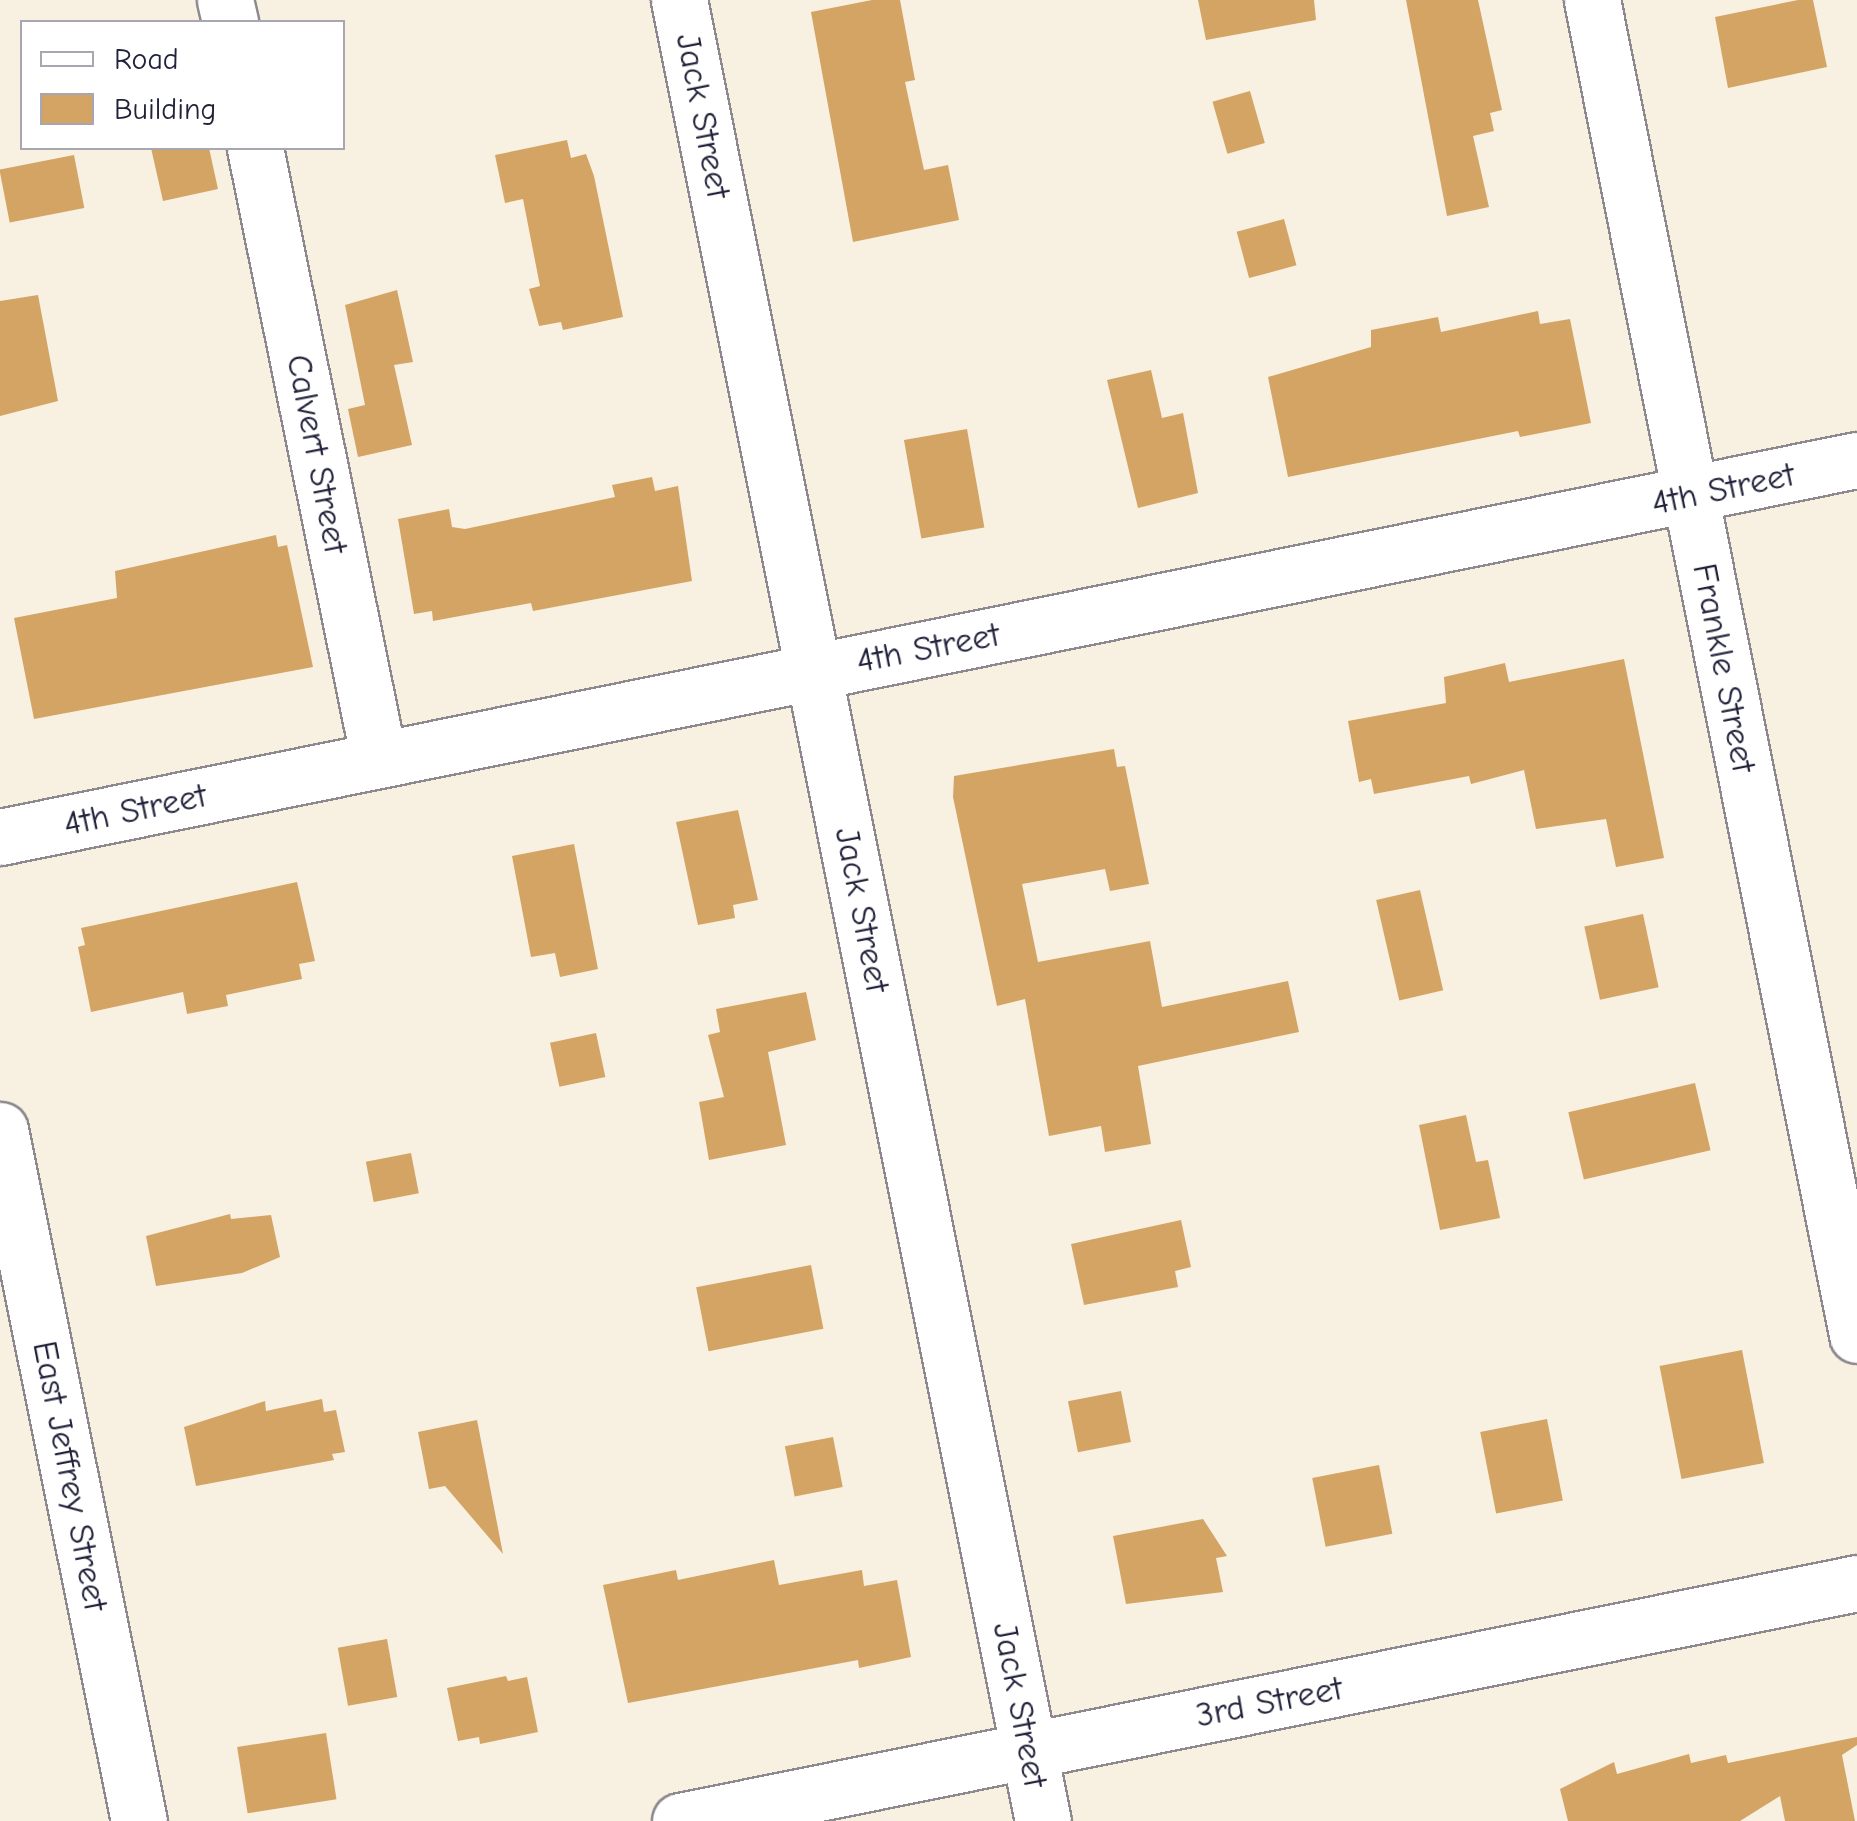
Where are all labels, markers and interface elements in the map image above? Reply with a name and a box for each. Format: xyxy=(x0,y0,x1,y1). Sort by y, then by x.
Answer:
legend xyxy=(20,20,345,150)
street label: Jack Street xyxy=(666,30,740,202)
text: Road xyxy=(114,42,179,77)
text: Building xyxy=(114,92,217,127)
street label: Calvert Street xyxy=(277,351,357,557)
street label: 4th Street xyxy=(1648,453,1798,525)
street label: Frankle Street xyxy=(1683,560,1765,776)
street label: 4th Street xyxy=(853,614,1003,682)
street label: 4th Street xyxy=(60,774,210,846)
street label: Jack Street xyxy=(825,824,899,996)
street label: East Jeffrey Street xyxy=(23,1337,117,1615)
street label: Jack Street xyxy=(983,1619,1057,1791)
street label: 3rd Street xyxy=(1192,1667,1346,1737)

